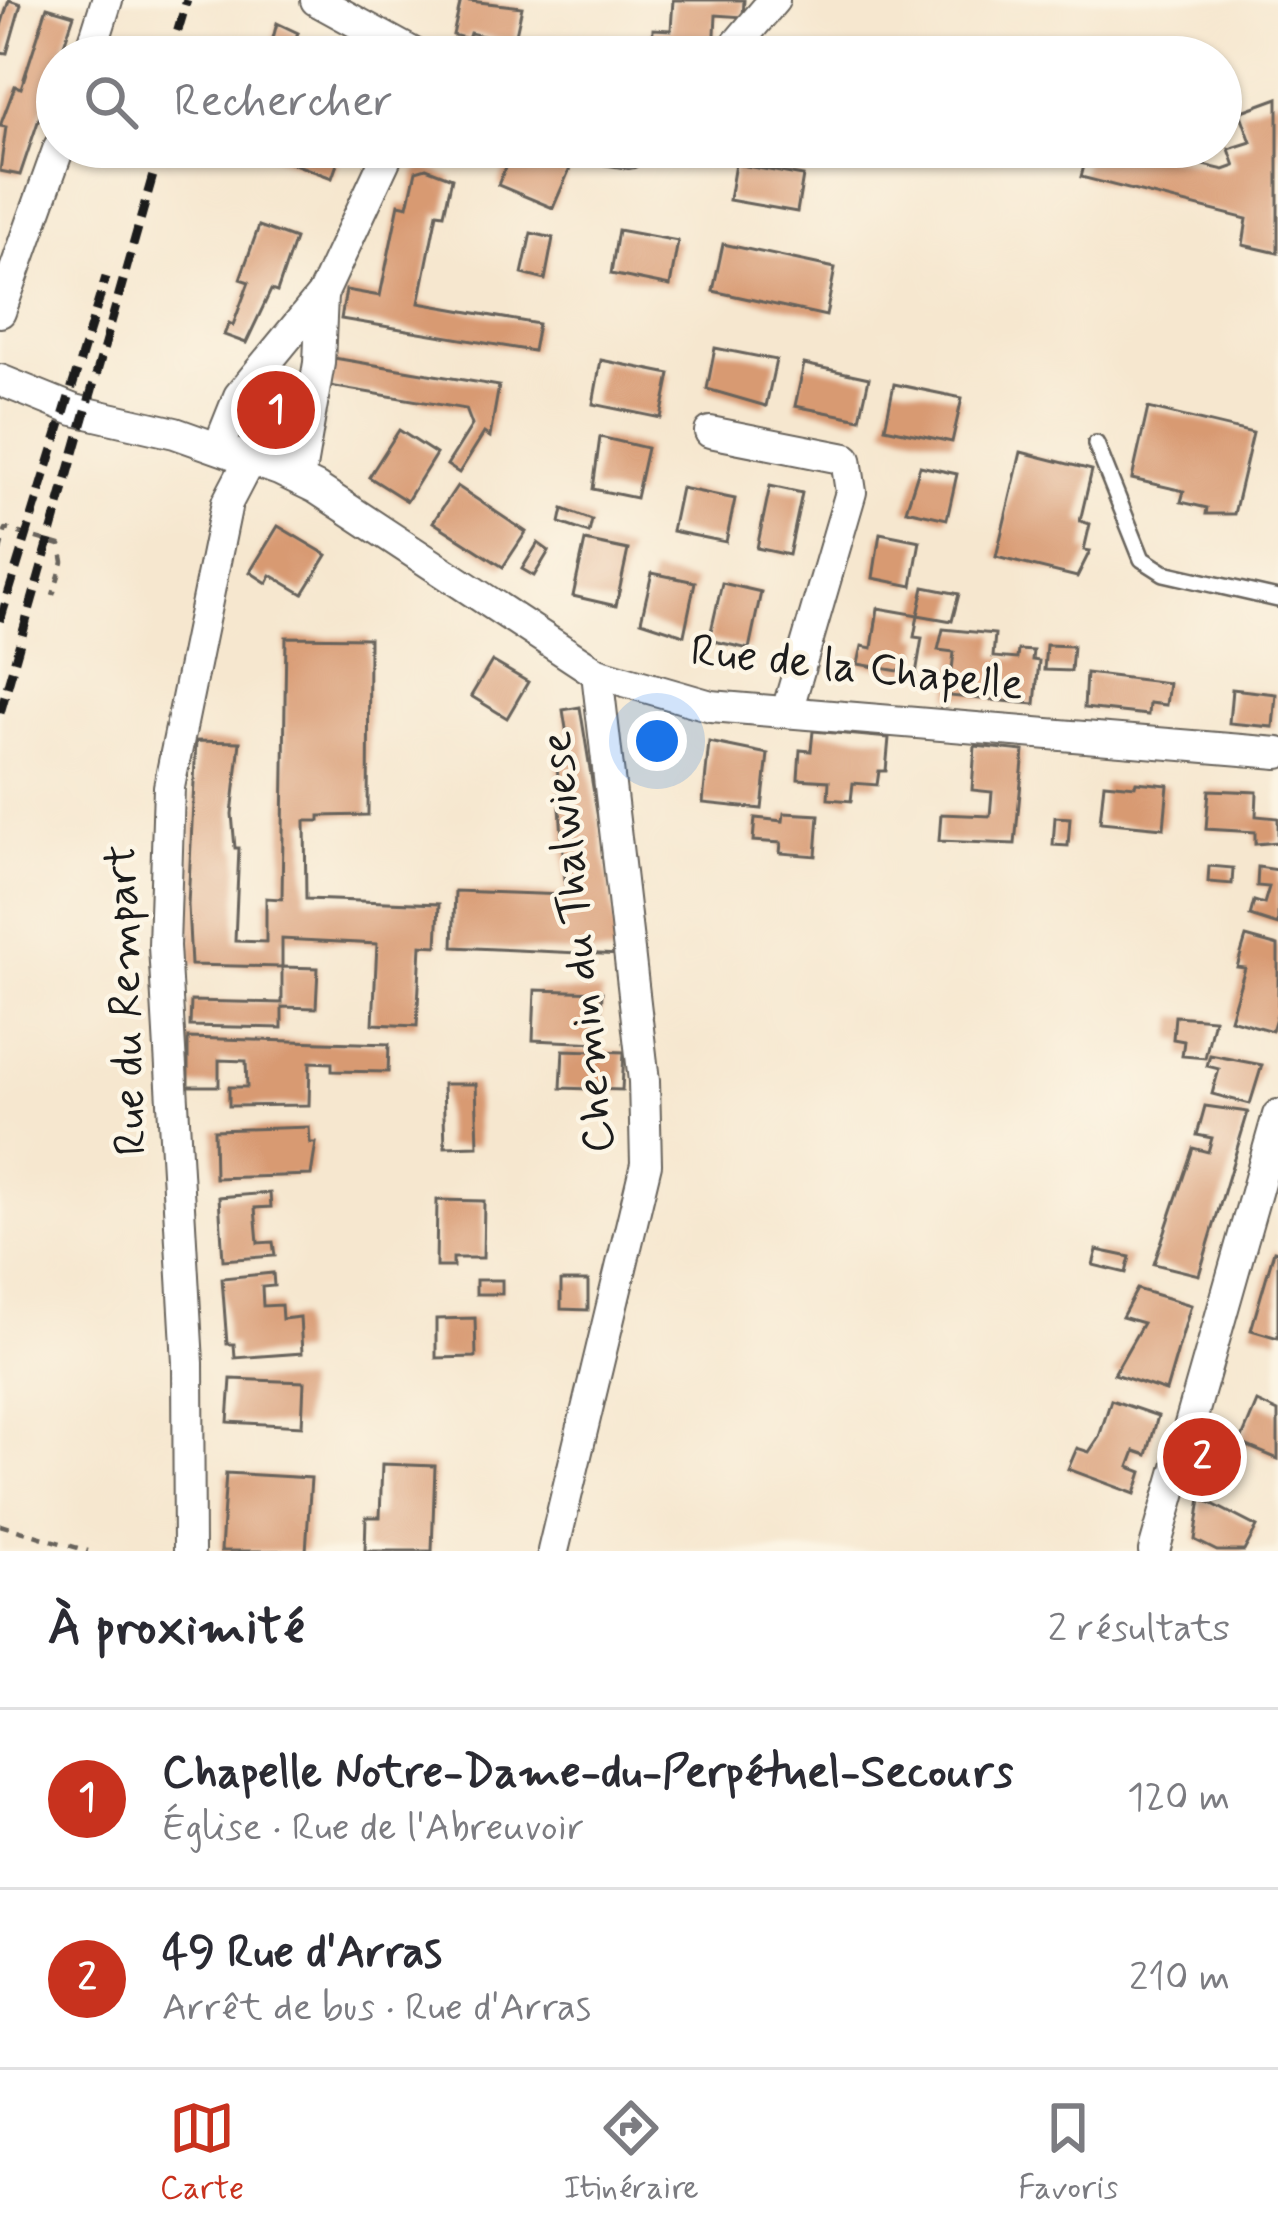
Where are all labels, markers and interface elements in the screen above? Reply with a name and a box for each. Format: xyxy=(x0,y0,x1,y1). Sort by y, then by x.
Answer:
search box xyxy=(36,36,1242,168)
icon: search xyxy=(78,69,144,135)
text: Rechercher xyxy=(174,73,393,132)
pin: 1 xyxy=(237,365,315,455)
street label: Rue de la Chapelle xyxy=(688,622,1026,716)
your location xyxy=(627,711,687,771)
street label: Chemin du Thalwiese xyxy=(528,728,630,1156)
street label: Rue du Rempart xyxy=(92,844,162,1156)
pin: 2 xyxy=(1163,1412,1241,1502)
text: À proximité xyxy=(48,1596,304,1662)
text: 2 résultats xyxy=(1048,1604,1230,1655)
text: Chapelle Notre-Dame-du-Perpétuel-Secours xyxy=(162,1744,1013,1803)
text: 1 xyxy=(78,1773,96,1824)
text: 120 m xyxy=(1127,1773,1230,1824)
text: Église · Rue de l'Abreuvoir xyxy=(162,1803,584,1854)
text: 49 Rue d'Arras xyxy=(162,1924,442,1983)
text: 2 xyxy=(77,1953,97,2004)
text: 210 m xyxy=(1129,1953,1230,2004)
text: Arrêt de bus · Rue d'Arras xyxy=(162,1983,591,2034)
tab: Carte xyxy=(160,2095,244,2211)
tab: Itinéraire xyxy=(563,2095,699,2211)
tab: Favoris xyxy=(1018,2095,1118,2211)

